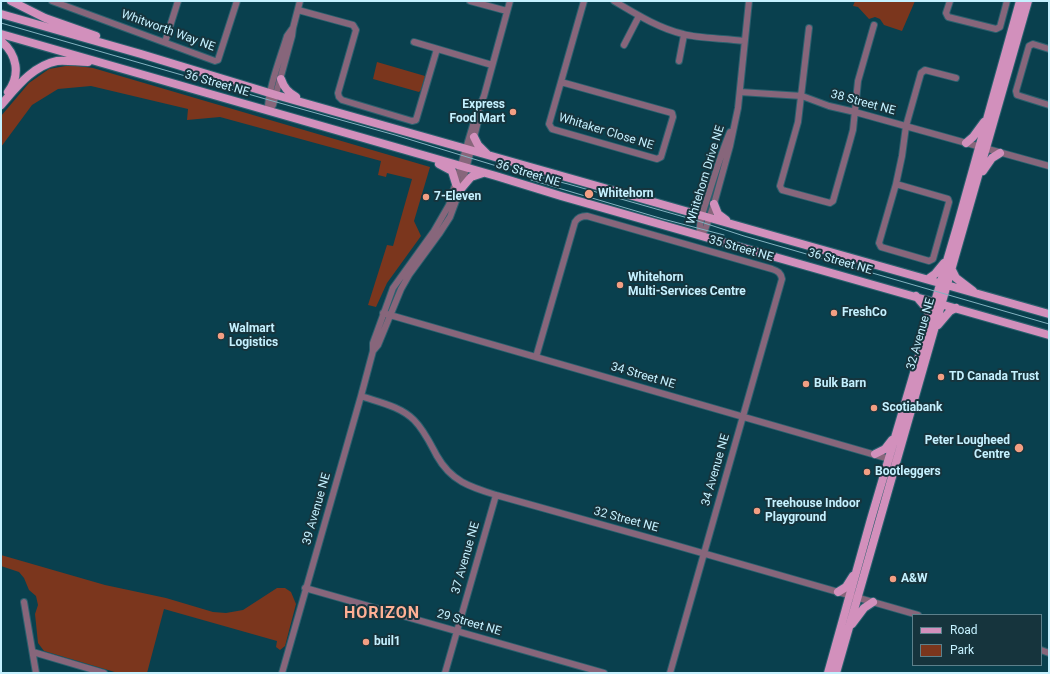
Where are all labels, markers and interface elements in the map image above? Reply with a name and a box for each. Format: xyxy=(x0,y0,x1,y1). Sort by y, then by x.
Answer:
street label: Whitworth Way NE xyxy=(119,7,217,55)
street label: 36 Street NE xyxy=(183,68,251,100)
street label: 38 Street NE xyxy=(829,87,897,119)
place label: Express Food Mart xyxy=(450,98,505,126)
marker: Express Food Mart xyxy=(508,107,518,117)
street label: Whitaker Close NE xyxy=(557,111,655,153)
street label: Whitehorn Drive NE xyxy=(684,124,728,226)
street label: 36 Street NE xyxy=(494,157,562,191)
place label: Whitehorn xyxy=(598,187,654,201)
marker: Whitehorn xyxy=(583,188,595,200)
place label: 7-Eleven xyxy=(434,190,481,204)
marker: 7-Eleven xyxy=(421,192,431,202)
street label: 35 Street NE xyxy=(707,233,775,265)
street label: 36 Street NE xyxy=(806,246,874,278)
place label: Whitehorn Multi-Services Centre xyxy=(628,271,746,299)
marker: Whitehorn Multi-Services Centre xyxy=(615,280,625,290)
street label: 32 Avenue NE xyxy=(904,296,938,372)
place label: FreshCo xyxy=(842,306,887,320)
marker: FreshCo xyxy=(829,308,839,318)
place label: Walmart Logistics xyxy=(229,322,278,350)
marker: Walmart Logistics xyxy=(216,331,226,341)
street label: 34 Street NE xyxy=(609,360,677,392)
place label: TD Canada Trust xyxy=(949,370,1039,384)
marker: TD Canada Trust xyxy=(936,372,946,382)
place label: Bulk Barn xyxy=(814,377,866,391)
marker: Bulk Barn xyxy=(801,379,811,389)
place label: Scotiabank xyxy=(882,401,942,415)
marker: Scotiabank xyxy=(869,403,879,413)
street label: 34 Avenue NE xyxy=(699,432,733,508)
place label: Peter Lougheed Centre xyxy=(925,434,1010,462)
marker: Peter Lougheed Centre xyxy=(1013,442,1025,454)
place label: Bootleggers xyxy=(875,465,941,479)
marker: Bootleggers xyxy=(862,467,872,477)
street label: 39 Avenue NE xyxy=(300,471,334,547)
place label: Treehouse Indoor Playground xyxy=(765,497,860,525)
street label: 32 Street NE xyxy=(592,504,660,536)
marker: Treehouse Indoor Playground xyxy=(752,506,762,516)
street label: 37 Avenue NE xyxy=(449,520,483,596)
place label: A&W xyxy=(901,572,927,586)
marker: A&W xyxy=(888,574,898,584)
district label: HORIZON xyxy=(344,604,420,624)
street label: 29 Street NE xyxy=(435,607,503,639)
legend xyxy=(912,614,1042,666)
text: Road xyxy=(950,623,978,637)
place label: buil1 xyxy=(374,635,401,649)
marker: buil1 xyxy=(361,637,371,647)
text: Park xyxy=(950,643,974,657)

